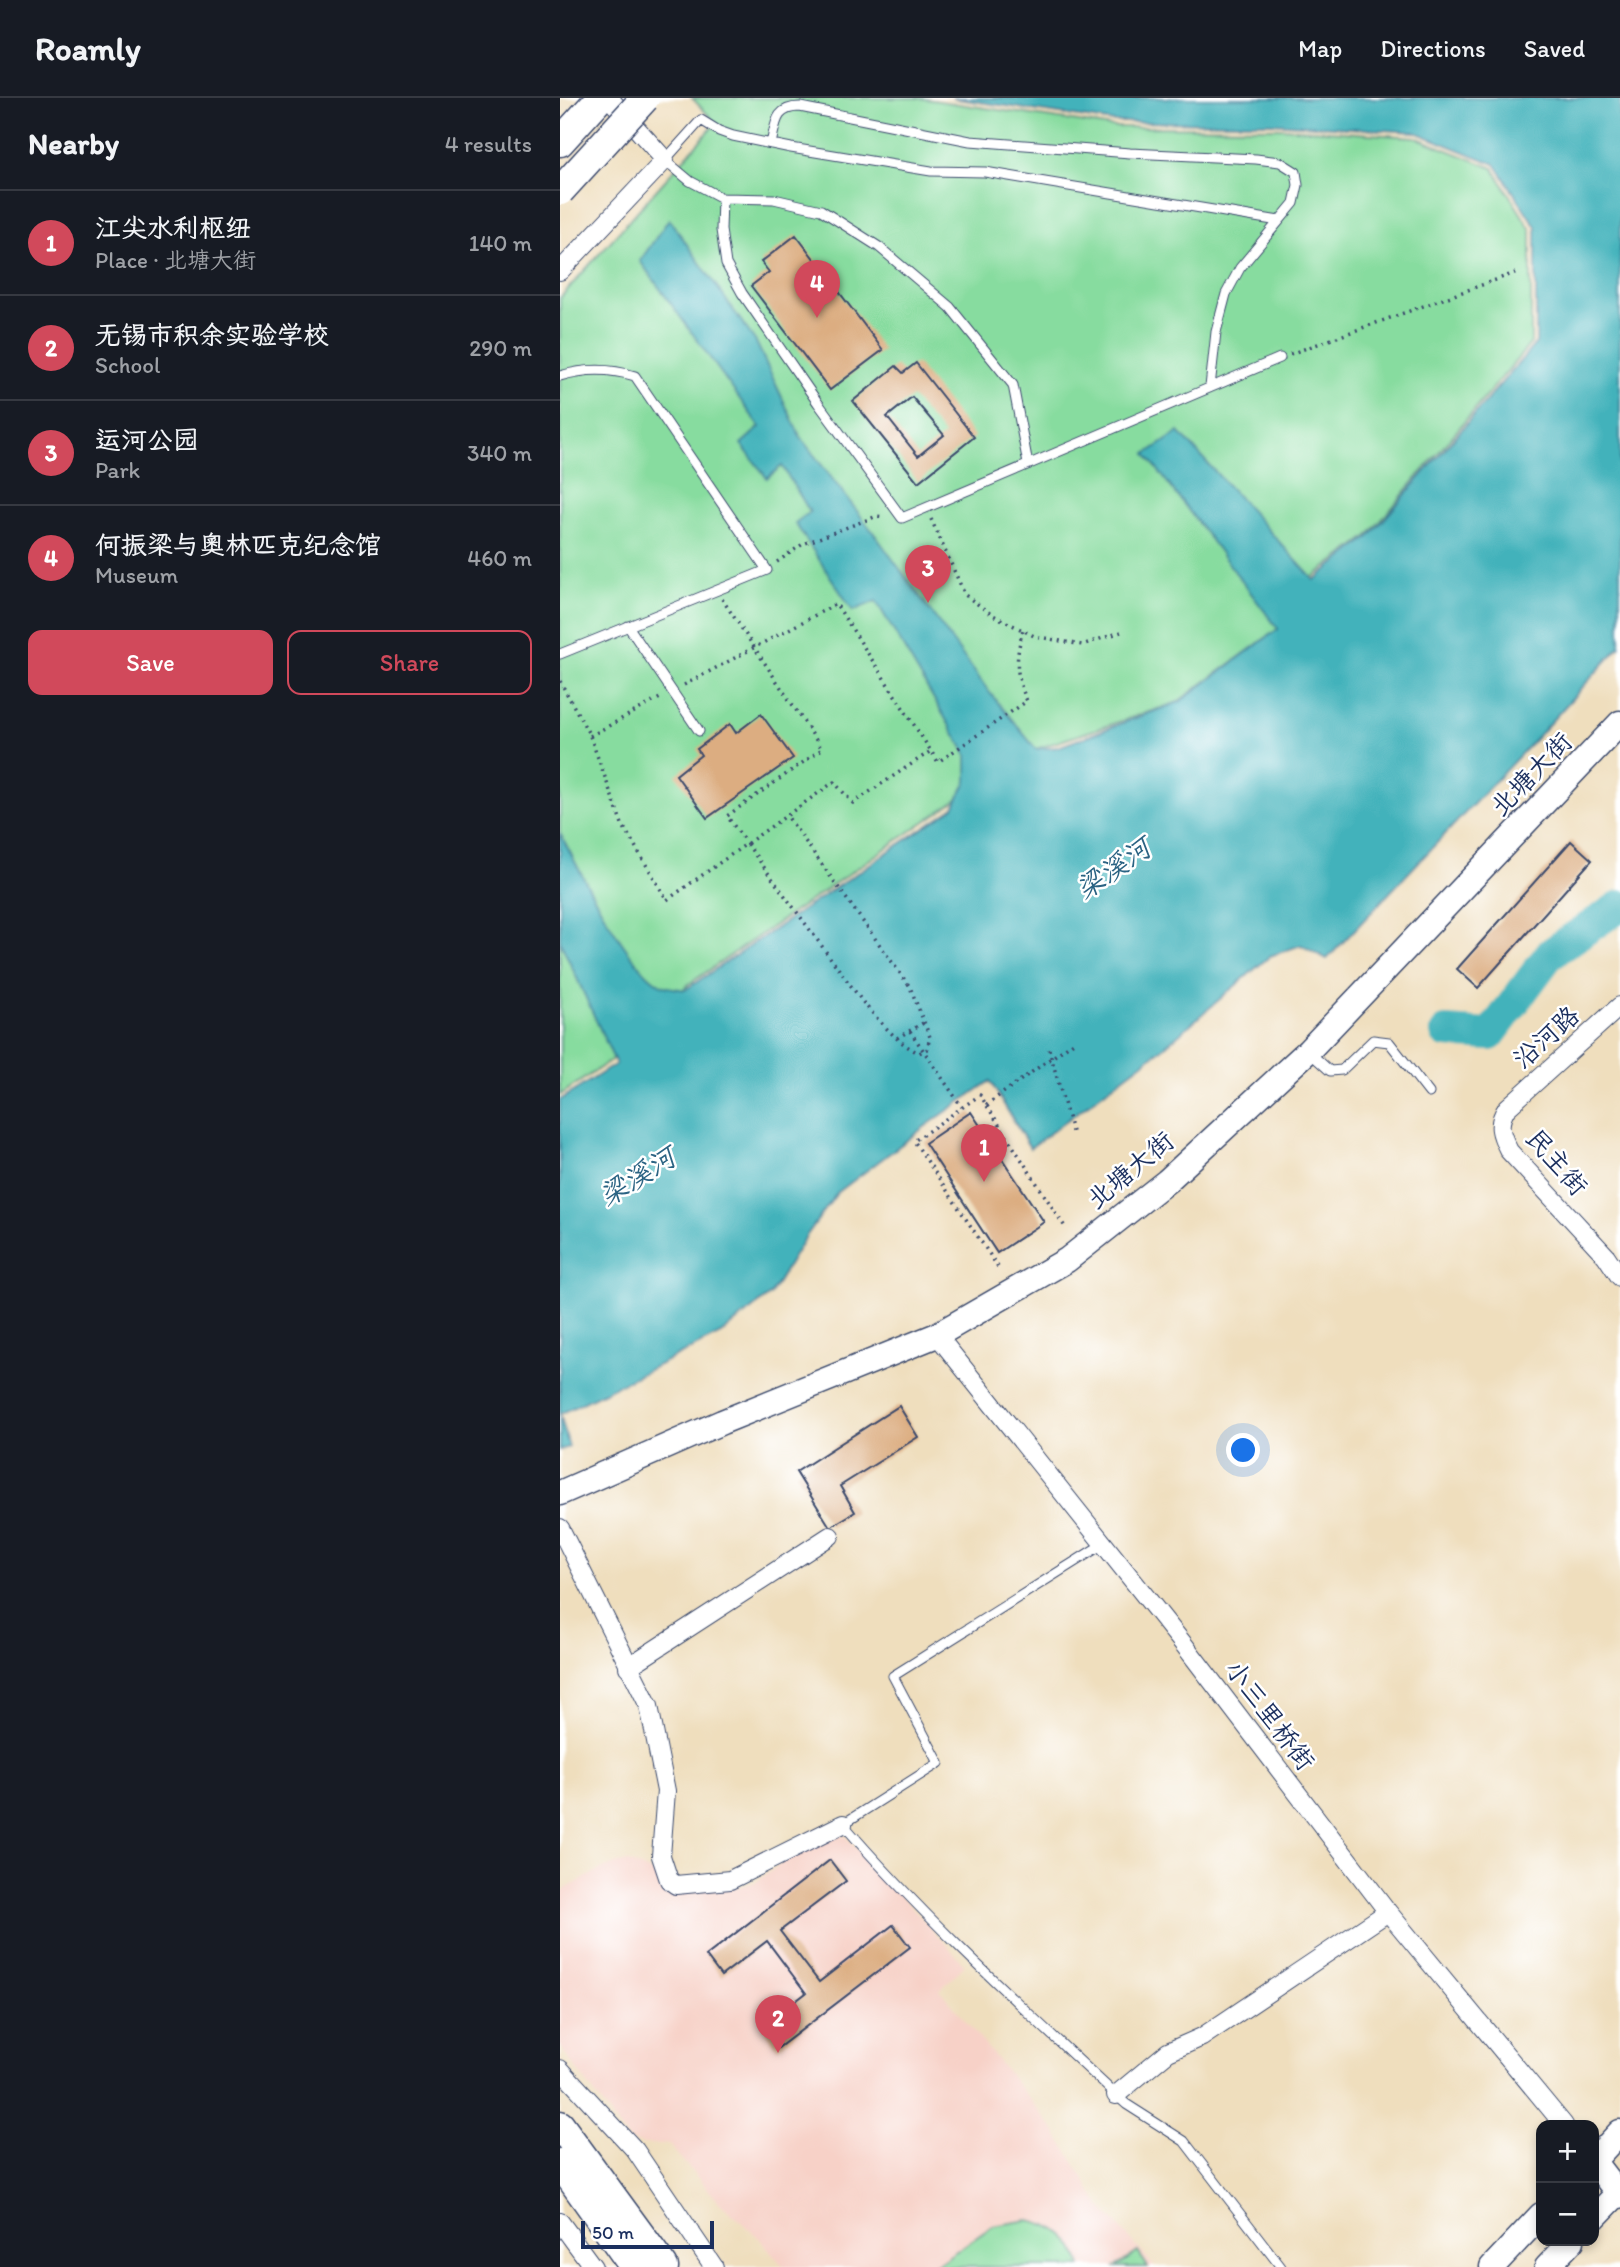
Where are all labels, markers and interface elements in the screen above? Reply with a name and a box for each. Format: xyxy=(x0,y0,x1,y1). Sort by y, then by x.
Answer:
text: Roamly xyxy=(35,29,141,68)
text: Map xyxy=(1298,34,1342,63)
text: Directions xyxy=(1380,34,1486,63)
text: Saved xyxy=(1524,34,1585,63)
text: Nearby xyxy=(28,125,119,162)
text: 4 results xyxy=(445,130,532,158)
text: 江尖水利枢纽 xyxy=(95,212,251,244)
text: 1 xyxy=(46,229,56,257)
text: 140 m xyxy=(469,229,532,257)
text: Place · 北塘大街 xyxy=(95,246,256,274)
pin: 4 xyxy=(794,260,840,318)
text: 无锡市积余实验学校 xyxy=(95,319,329,351)
text: 2 xyxy=(45,334,57,362)
text: 290 m xyxy=(469,334,532,362)
text: School xyxy=(95,351,160,379)
text: 运河公园 xyxy=(95,424,199,456)
text: 3 xyxy=(45,439,57,467)
text: 340 m xyxy=(467,439,532,467)
text: Park xyxy=(95,456,140,484)
text: 何振梁与奥林匹克纪念馆 xyxy=(95,529,381,561)
text: 4 xyxy=(44,544,58,572)
text: 460 m xyxy=(467,544,532,572)
pin: 3 xyxy=(905,545,951,603)
text: Museum xyxy=(95,561,178,589)
button: Save xyxy=(28,630,273,695)
button: Share xyxy=(287,630,532,695)
street label: 北塘大街 xyxy=(1483,725,1579,823)
water label: 梁溪河 xyxy=(1069,828,1160,906)
street label: 沿河路 xyxy=(1506,999,1586,1075)
street label: 民主街 xyxy=(1519,1122,1595,1202)
pin: 1 xyxy=(961,1124,1007,1182)
street label: 北塘大街 xyxy=(1080,1124,1180,1216)
water label: 梁溪河 xyxy=(592,1137,685,1213)
your location xyxy=(1226,1433,1260,1467)
street label: 小三里桥街 xyxy=(1218,1653,1322,1777)
pin: 2 xyxy=(755,1995,801,2053)
map controls xyxy=(1536,2120,1599,2246)
button: + xyxy=(1536,2120,1599,2183)
button: − xyxy=(1536,2183,1599,2246)
scale bar xyxy=(581,2218,714,2250)
text: 50 m xyxy=(592,2221,634,2244)

